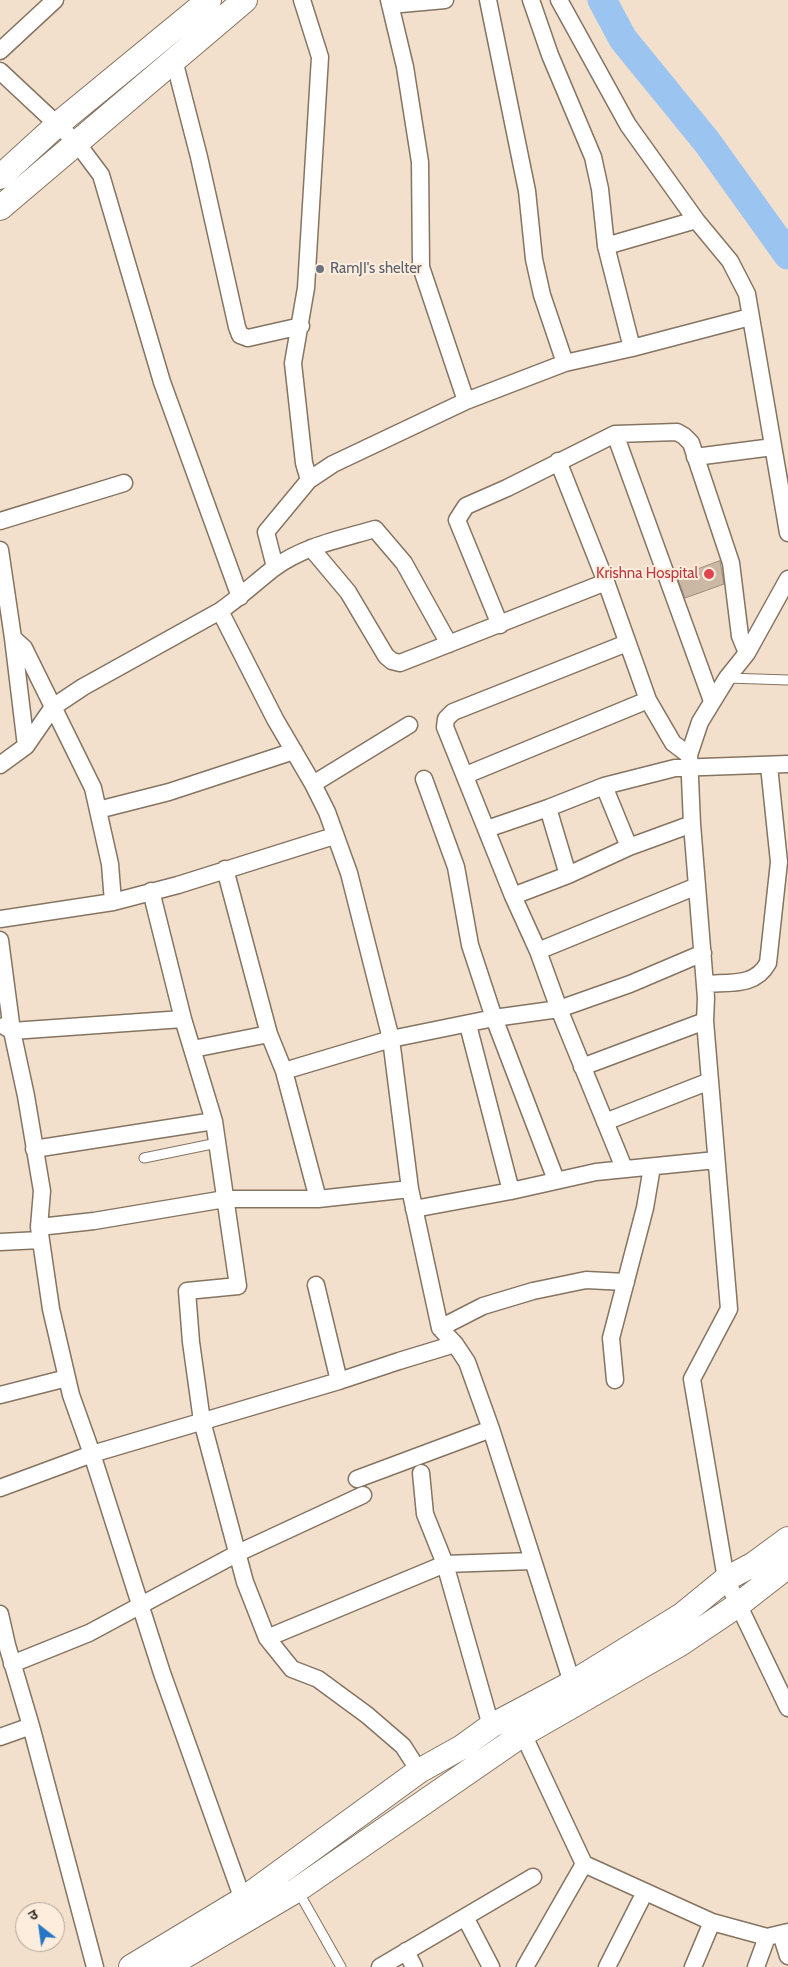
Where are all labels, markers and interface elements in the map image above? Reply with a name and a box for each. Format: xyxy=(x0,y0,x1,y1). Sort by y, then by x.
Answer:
place label: RamJI's shelter xyxy=(330,260,422,278)
marker: RamJI's shelter xyxy=(314,263,326,275)
place label: Krishna Hospital xyxy=(596,565,698,583)
marker: Krishna Hospital xyxy=(702,567,716,581)
north arrow xyxy=(15,1902,65,1952)
text: उ xyxy=(25,1905,41,1925)

